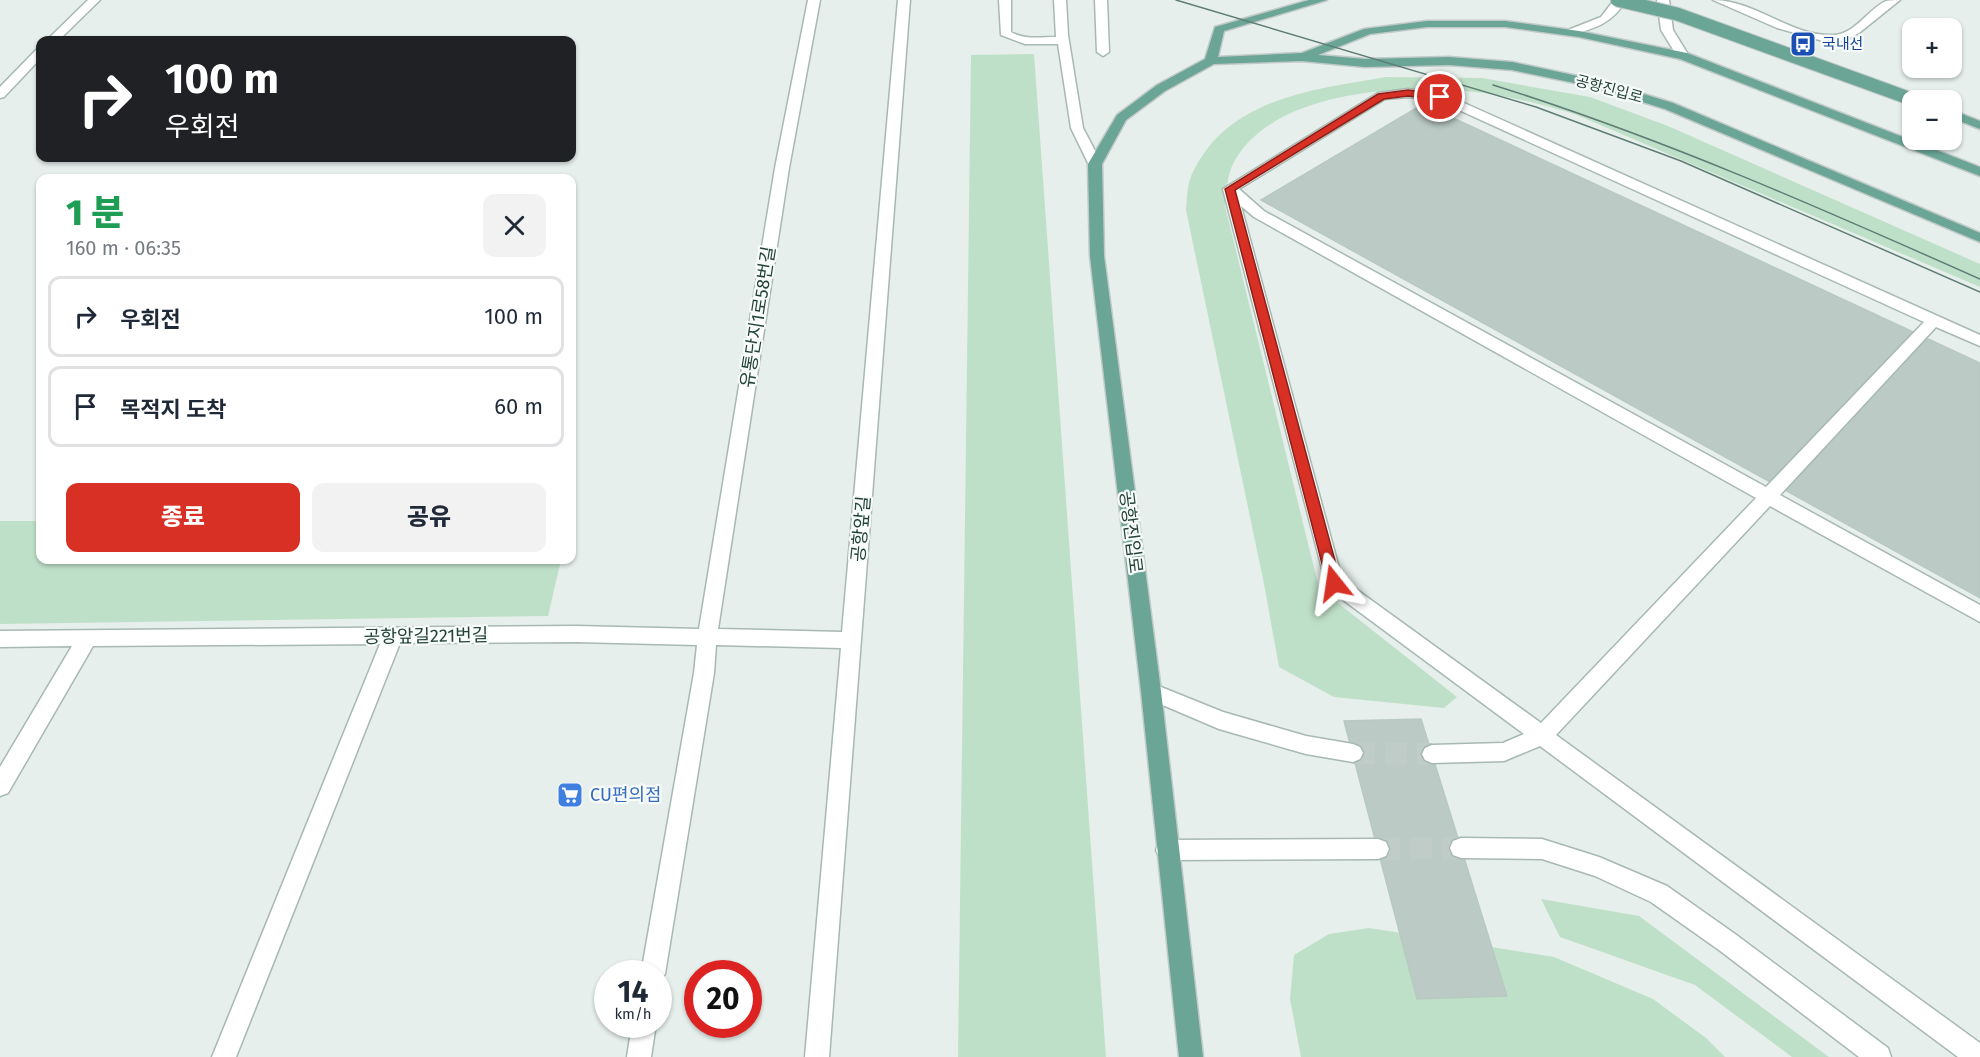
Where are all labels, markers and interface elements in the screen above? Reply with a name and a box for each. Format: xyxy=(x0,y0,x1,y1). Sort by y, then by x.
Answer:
map controls xyxy=(1902,18,1962,150)
button: + xyxy=(1902,18,1962,78)
bus stop icon: 국내선 xyxy=(1788,29,1818,59)
place label: 국내선 xyxy=(1822,35,1863,53)
text: 100 m xyxy=(165,54,279,104)
icon: right xyxy=(66,60,144,138)
pin xyxy=(1414,71,1465,122)
street label: 공항진입로 xyxy=(1573,71,1645,107)
icon: arrive xyxy=(1423,80,1456,113)
button: − xyxy=(1902,90,1962,150)
text: 우회전 xyxy=(165,111,240,143)
text: 1 분 xyxy=(66,191,124,235)
button: close xyxy=(483,194,546,257)
text: 160 m · 06:35 xyxy=(66,236,181,260)
street label: 유통단지1로58번길 xyxy=(736,245,780,389)
icon: right xyxy=(69,300,102,333)
text: 100 m xyxy=(484,303,543,330)
text: 우회전 xyxy=(120,306,181,333)
icon: arrive xyxy=(69,390,102,423)
text: 60 m xyxy=(494,393,543,420)
text: 목적지 도착 xyxy=(120,396,226,423)
button: 종료 xyxy=(66,483,300,552)
button: 공유 xyxy=(312,483,546,552)
street label: 공항진입로 xyxy=(1115,490,1147,574)
street label: 공항앞길 xyxy=(847,495,875,563)
position arrow xyxy=(1302,551,1366,615)
street label: 공항앞길221번길 xyxy=(364,624,488,648)
supermarket icon: CU편의점 xyxy=(555,780,585,810)
place label: CU편의점 xyxy=(590,784,662,806)
speed limit sign: 20 xyxy=(684,960,762,1038)
text: 14 xyxy=(618,974,648,1010)
text: km/h xyxy=(614,1005,652,1023)

